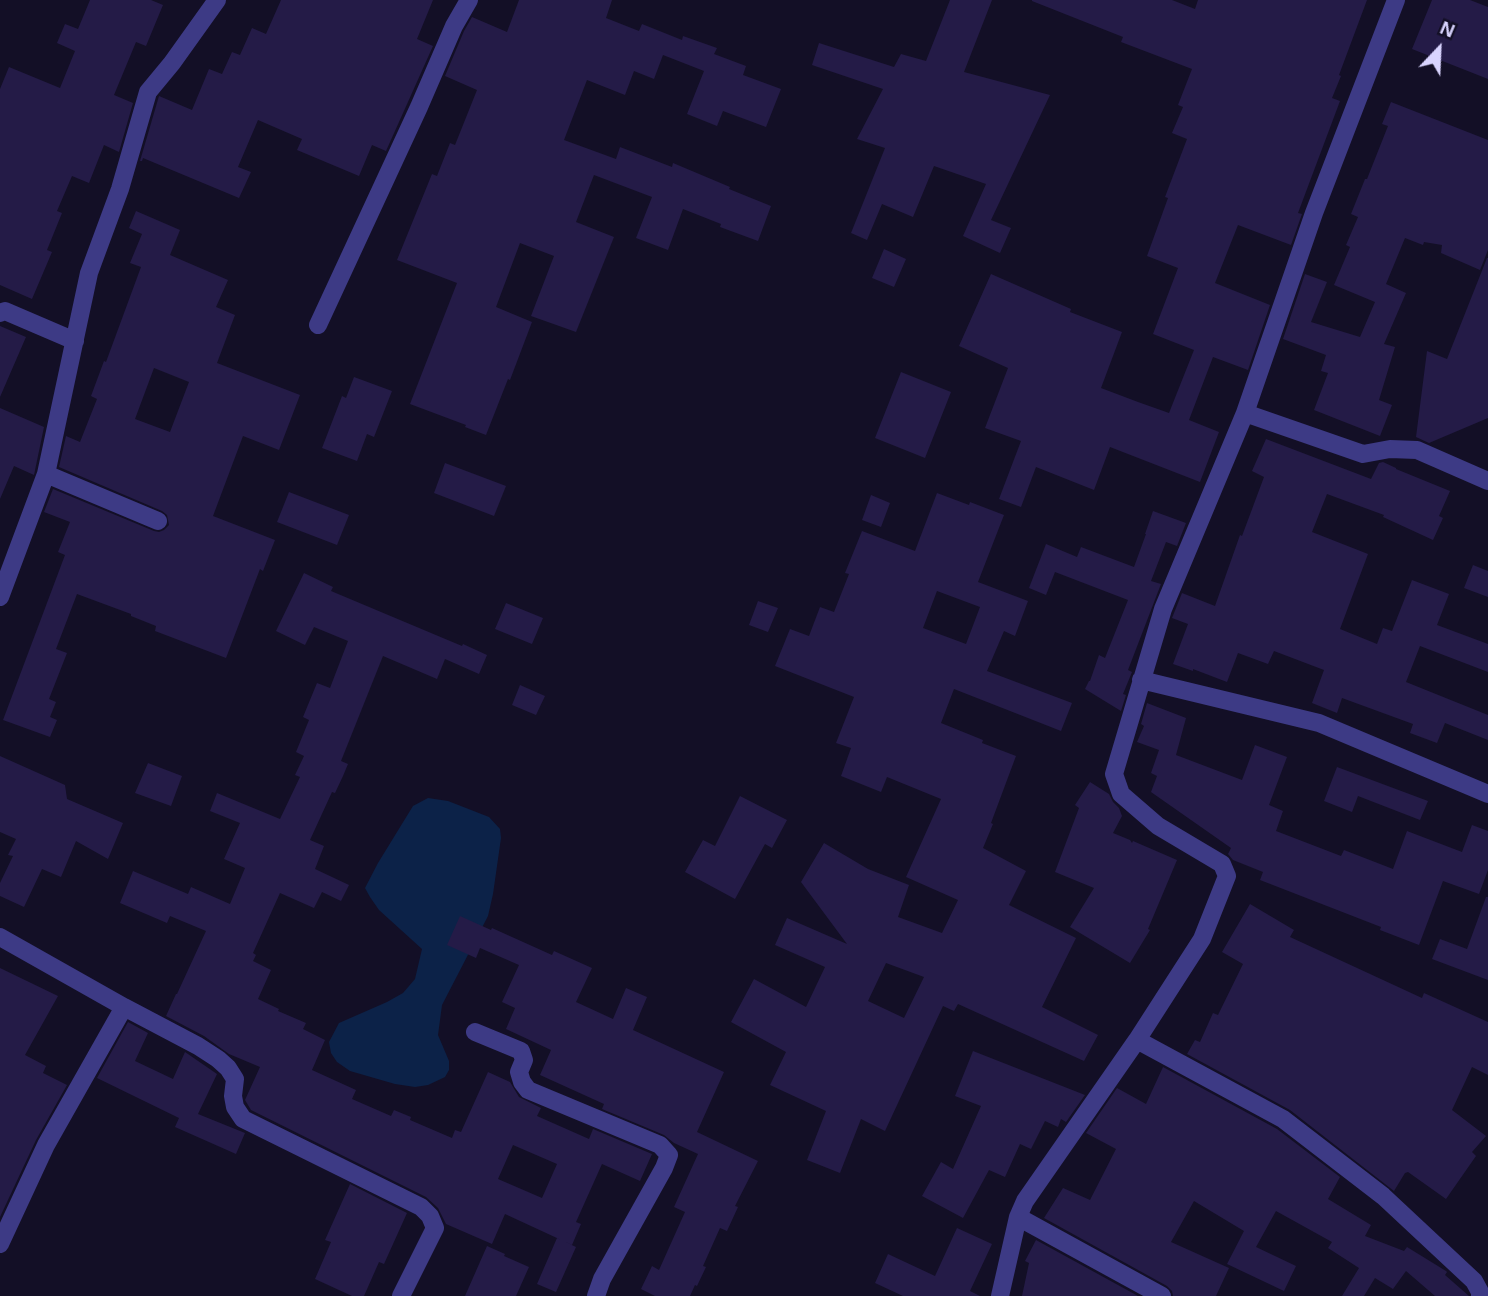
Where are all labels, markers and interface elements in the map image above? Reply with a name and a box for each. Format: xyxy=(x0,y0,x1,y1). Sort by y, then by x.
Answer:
north arrow xyxy=(1404,14,1474,84)
text: N xyxy=(1437,17,1458,42)

